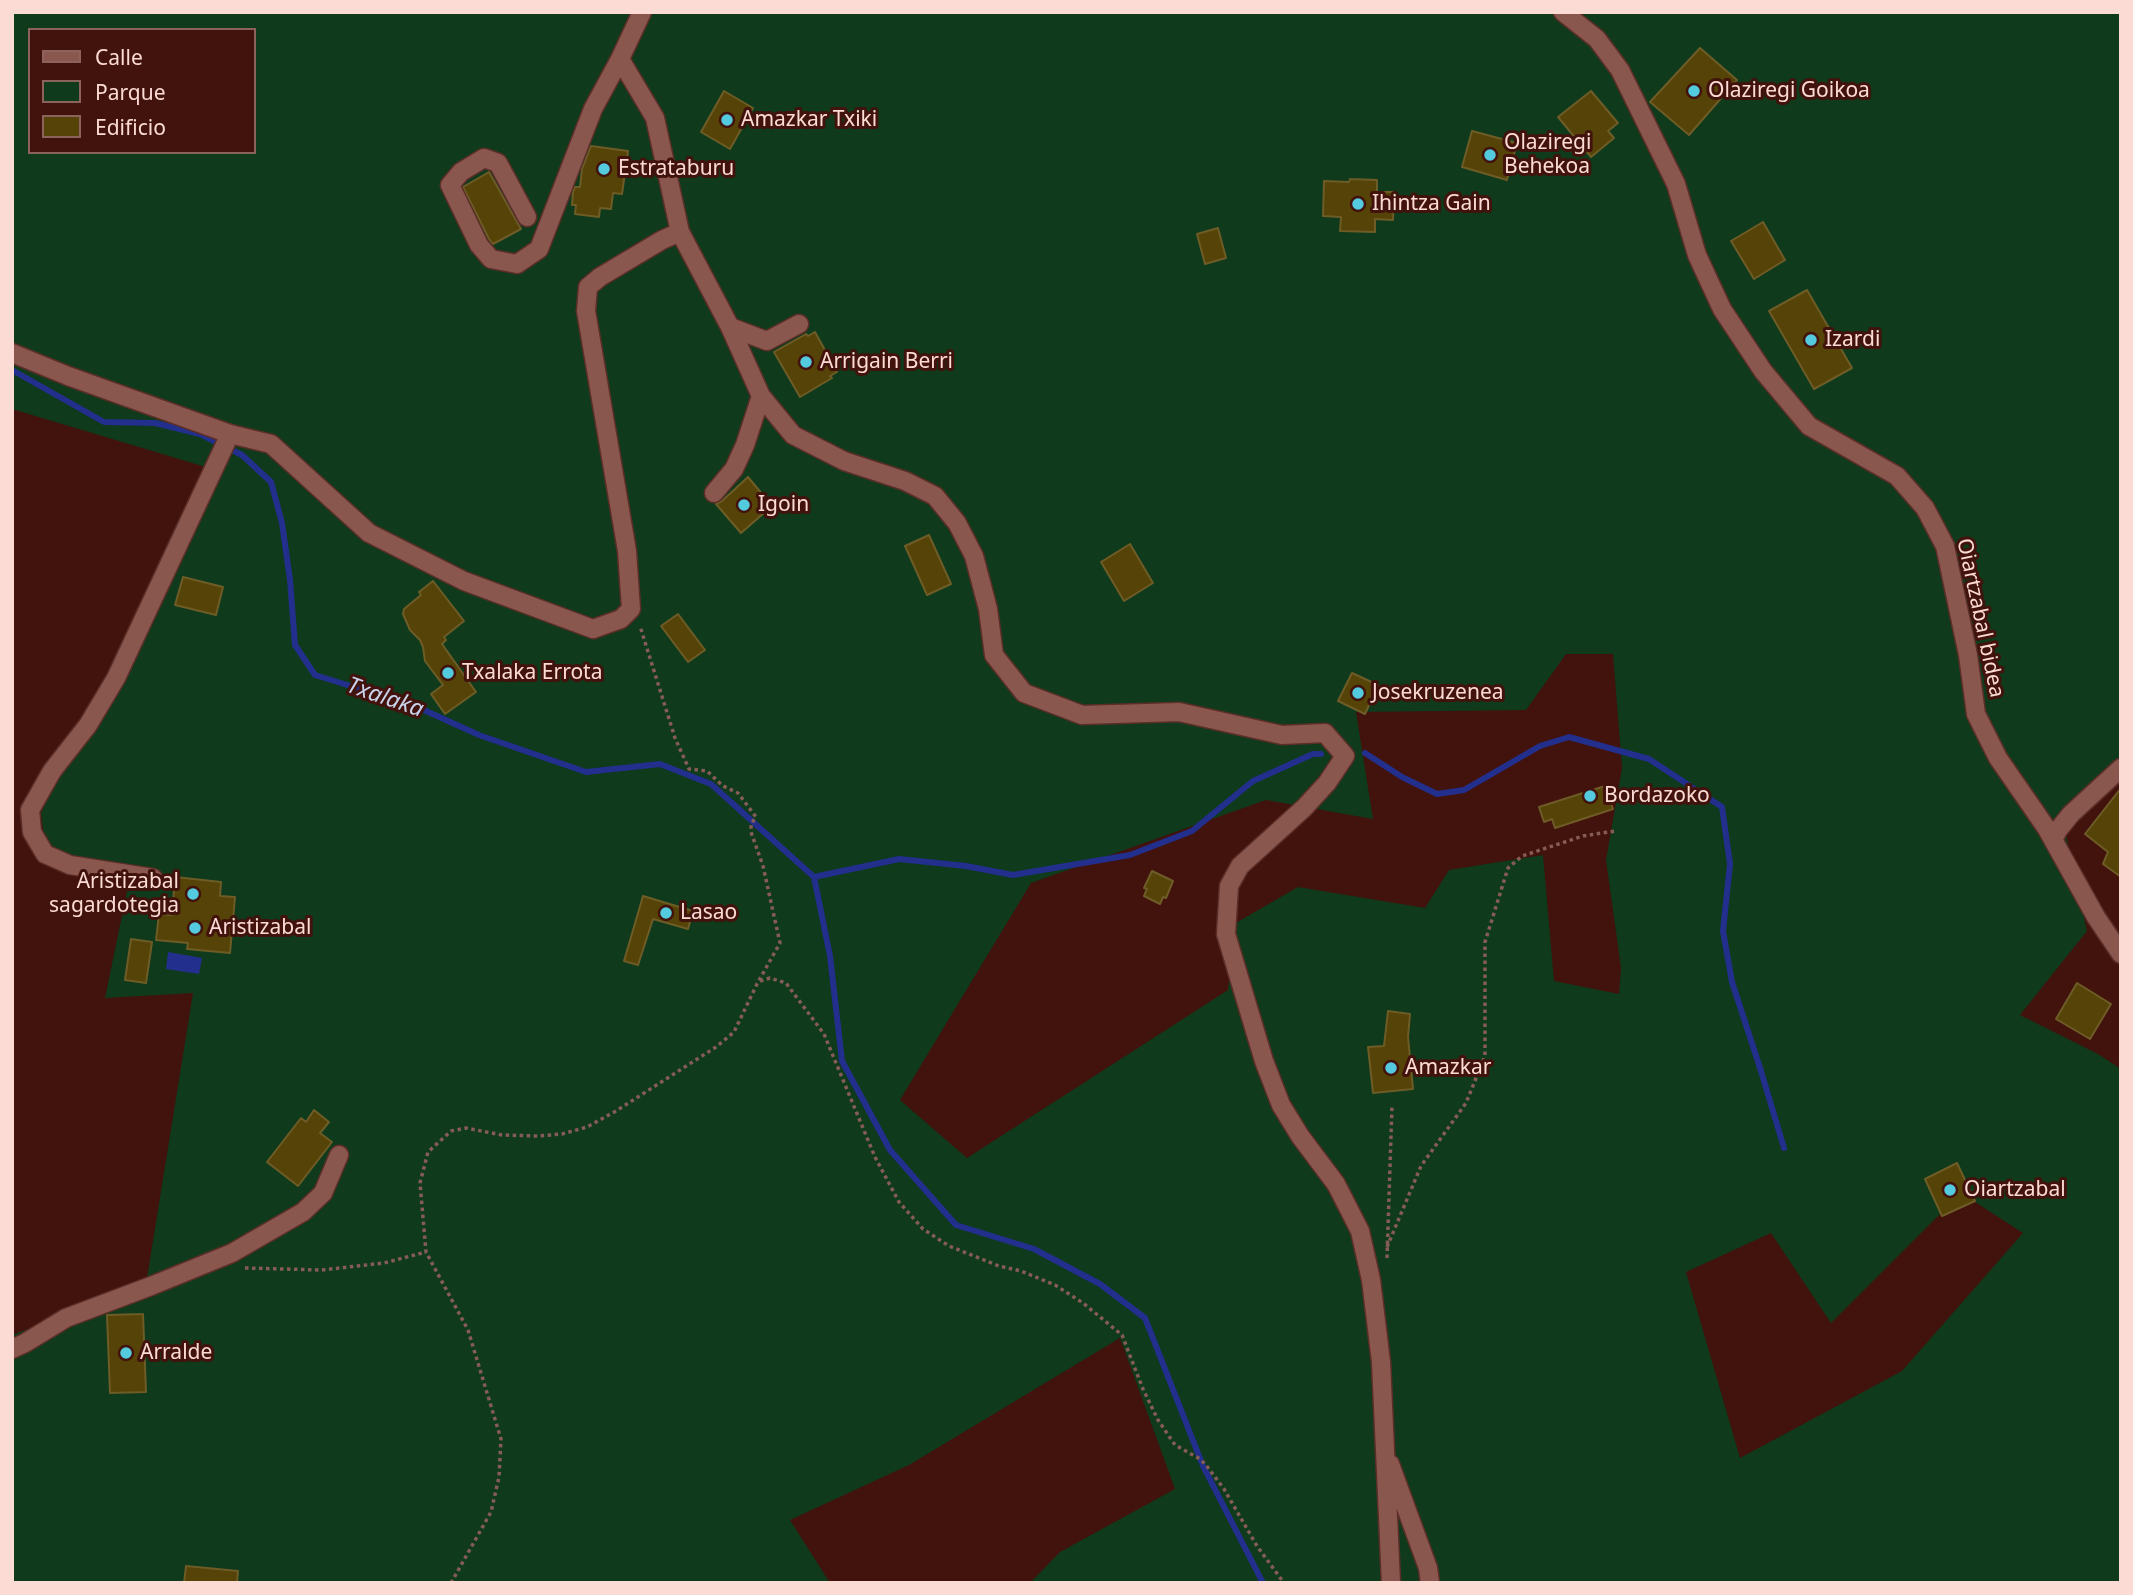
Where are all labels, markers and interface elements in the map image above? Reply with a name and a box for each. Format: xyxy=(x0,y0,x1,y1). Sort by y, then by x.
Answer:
legend xyxy=(28,28,256,154)
text: Calle xyxy=(95,43,143,71)
text: Parque xyxy=(95,78,165,106)
place label: Olaziregi Goikoa xyxy=(1708,78,1870,104)
marker: Olaziregi Goikoa xyxy=(1686,83,1702,99)
place label: Amazkar Txiki xyxy=(741,107,877,133)
marker: Amazkar Txiki xyxy=(719,112,735,128)
text: Edificio xyxy=(95,113,166,141)
place label: Olaziregi Behekoa xyxy=(1504,130,1591,180)
marker: Olaziregi Behekoa xyxy=(1482,147,1498,163)
place label: Estrataburu xyxy=(618,156,734,182)
marker: Estrataburu xyxy=(596,161,612,177)
place label: Ihintza Gain xyxy=(1372,191,1491,217)
marker: Ihintza Gain xyxy=(1350,196,1366,212)
place label: Izardi xyxy=(1825,327,1880,353)
marker: Izardi xyxy=(1803,332,1819,348)
place label: Arrigain Berri xyxy=(820,349,953,375)
marker: Arrigain Berri xyxy=(798,354,814,370)
place label: Igoin xyxy=(758,492,809,518)
marker: Igoin xyxy=(736,497,752,513)
street label: Oiartzabal bidea xyxy=(1951,536,2009,700)
place label: Txalaka Errota xyxy=(462,660,602,686)
marker: Txalaka Errota xyxy=(440,665,456,681)
water label: Txalaka xyxy=(343,672,427,724)
place label: Josekruzenea xyxy=(1372,680,1504,706)
marker: Josekruzenea xyxy=(1350,685,1366,701)
place label: Bordazoko xyxy=(1604,783,1710,809)
marker: Bordazoko xyxy=(1582,788,1598,804)
place label: Aristizabal sagardotegia xyxy=(49,869,179,919)
marker: Aristizabal sagardotegia xyxy=(185,886,201,902)
place label: Lasao xyxy=(680,900,737,926)
marker: Lasao xyxy=(658,905,674,921)
place label: Aristizabal xyxy=(209,915,311,941)
marker: Aristizabal xyxy=(187,920,203,936)
place label: Amazkar xyxy=(1405,1055,1491,1081)
marker: Amazkar xyxy=(1383,1060,1399,1076)
place label: Oiartzabal xyxy=(1964,1177,2066,1203)
marker: Oiartzabal xyxy=(1942,1182,1958,1198)
place label: Arralde xyxy=(140,1340,212,1366)
marker: Arralde xyxy=(118,1345,134,1361)

